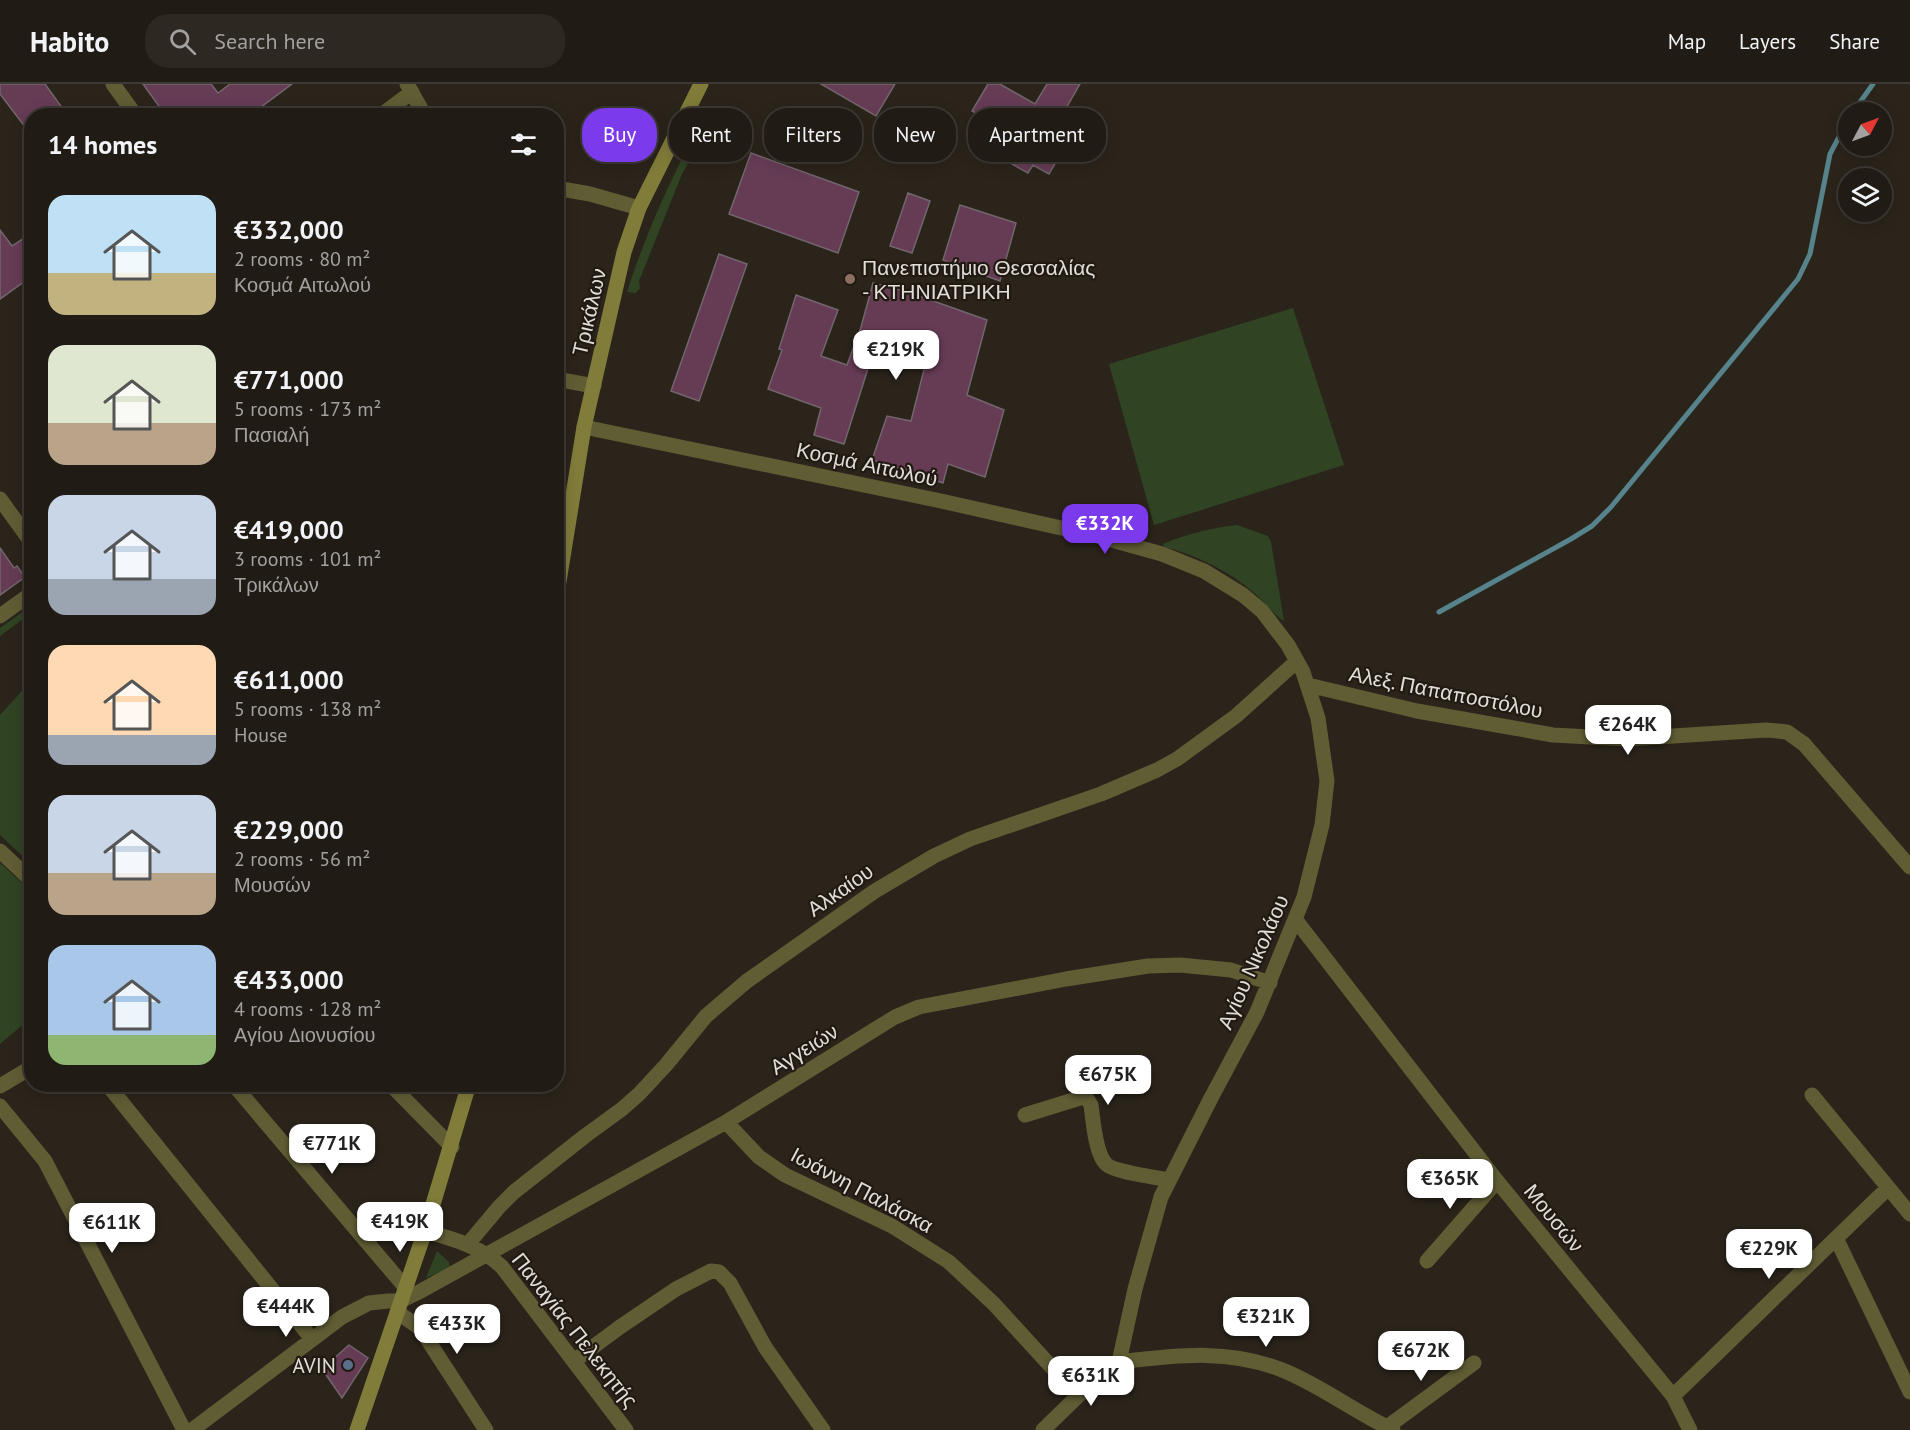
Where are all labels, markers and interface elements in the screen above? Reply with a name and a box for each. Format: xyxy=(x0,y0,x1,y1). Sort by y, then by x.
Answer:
search box xyxy=(145,14,565,68)
text: Habito xyxy=(30,23,109,60)
icon: search xyxy=(166,25,199,58)
text: Search here xyxy=(214,27,325,55)
text: Map xyxy=(1668,28,1706,55)
text: Layers xyxy=(1739,28,1796,55)
text: Share xyxy=(1829,28,1880,55)
north arrow xyxy=(1838,102,1892,156)
map controls xyxy=(1838,102,1892,222)
chip: Buy xyxy=(582,108,657,162)
chip: Rent xyxy=(669,108,752,162)
chip: Filters xyxy=(764,108,862,162)
chip: New xyxy=(874,108,956,162)
chip: Apartment xyxy=(968,108,1106,162)
text: 14 homes xyxy=(48,128,157,161)
icon: filters xyxy=(507,128,540,161)
button: layers xyxy=(1838,168,1892,222)
text: €332,000 xyxy=(234,213,344,246)
icon: home xyxy=(96,219,168,291)
text: 2 rooms · 80 m² xyxy=(234,246,370,272)
place label: Πανεπιστήμιο Θεσσαλίας - ΚΤΗΝΙΑΤΡΙΚΗ xyxy=(862,254,1095,305)
street label: Τρικάλων xyxy=(566,266,612,358)
text: Κοσμά Αιτωλού xyxy=(234,272,371,298)
marker: Πανεπιστήμιο Θεσσαλίας - ΚΤΗΝΙΑΤΡΙΚΗ xyxy=(843,272,857,286)
pin: €219K xyxy=(854,330,938,381)
text: €219K xyxy=(867,336,925,362)
text: €771,000 xyxy=(234,363,344,396)
icon: home xyxy=(96,369,168,441)
text: 5 rooms · 173 m² xyxy=(234,396,381,422)
text: Πασιαλή xyxy=(234,422,309,448)
street label: Κοσμά Αιτωλού xyxy=(794,436,940,492)
pin: €332K xyxy=(1063,504,1147,555)
text: €332K xyxy=(1076,510,1134,536)
text: €419,000 xyxy=(234,513,344,546)
icon: home xyxy=(96,519,168,591)
text: 3 rooms · 101 m² xyxy=(234,546,381,572)
text: Τρικάλων xyxy=(234,572,319,598)
street label: Αλεξ. Παπαποστόλου xyxy=(1347,660,1545,724)
text: €611,000 xyxy=(234,663,344,696)
icon: home xyxy=(96,669,168,741)
text: 5 rooms · 138 m² xyxy=(234,696,381,722)
pin: €264K xyxy=(1586,705,1670,756)
text: €264K xyxy=(1599,711,1657,737)
text: House xyxy=(234,722,288,748)
text: €229,000 xyxy=(234,813,344,846)
icon: home xyxy=(96,819,168,891)
text: 2 rooms · 56 m² xyxy=(234,846,370,872)
street label: Αλκαίου xyxy=(802,858,878,922)
text: Μουσών xyxy=(234,872,311,898)
street label: Αγίου Νικολάου xyxy=(1211,891,1295,1033)
text: €433,000 xyxy=(234,963,344,996)
icon: home xyxy=(96,969,168,1041)
text: 4 rooms · 128 m² xyxy=(234,996,381,1022)
street label: Αγγειών xyxy=(765,1018,843,1080)
text: Αγίου Διονυσίου xyxy=(234,1022,376,1048)
pin: €675K xyxy=(1066,1055,1150,1106)
text: €675K xyxy=(1079,1061,1137,1087)
pin: €771K xyxy=(290,1124,374,1175)
text: €771K xyxy=(303,1130,361,1156)
street label: Ιωάννη Παλάσκα xyxy=(786,1141,938,1239)
pin: €365K xyxy=(1408,1159,1492,1210)
text: €365K xyxy=(1421,1165,1479,1191)
street label: Μουσών xyxy=(1518,1178,1590,1258)
pin: €419K xyxy=(358,1202,442,1253)
pin: €611K xyxy=(70,1203,154,1254)
text: €419K xyxy=(371,1208,429,1234)
text: €611K xyxy=(83,1209,141,1235)
pin: €229K xyxy=(1727,1229,1811,1280)
text: €229K xyxy=(1740,1235,1798,1261)
street label: Παναγίας Πελεκητής xyxy=(506,1247,644,1413)
pin: €444K xyxy=(244,1287,328,1338)
text: €444K xyxy=(257,1293,315,1319)
pin: €321K xyxy=(1224,1297,1308,1348)
text: €321K xyxy=(1237,1303,1295,1329)
pin: €433K xyxy=(415,1304,499,1355)
text: €433K xyxy=(428,1310,486,1336)
pin: €672K xyxy=(1379,1331,1463,1382)
text: €672K xyxy=(1392,1337,1450,1363)
place label: AVIN xyxy=(292,1352,336,1379)
pin: €631K xyxy=(1049,1356,1133,1407)
marker: AVIN xyxy=(341,1358,355,1372)
text: €631K xyxy=(1062,1362,1120,1388)

